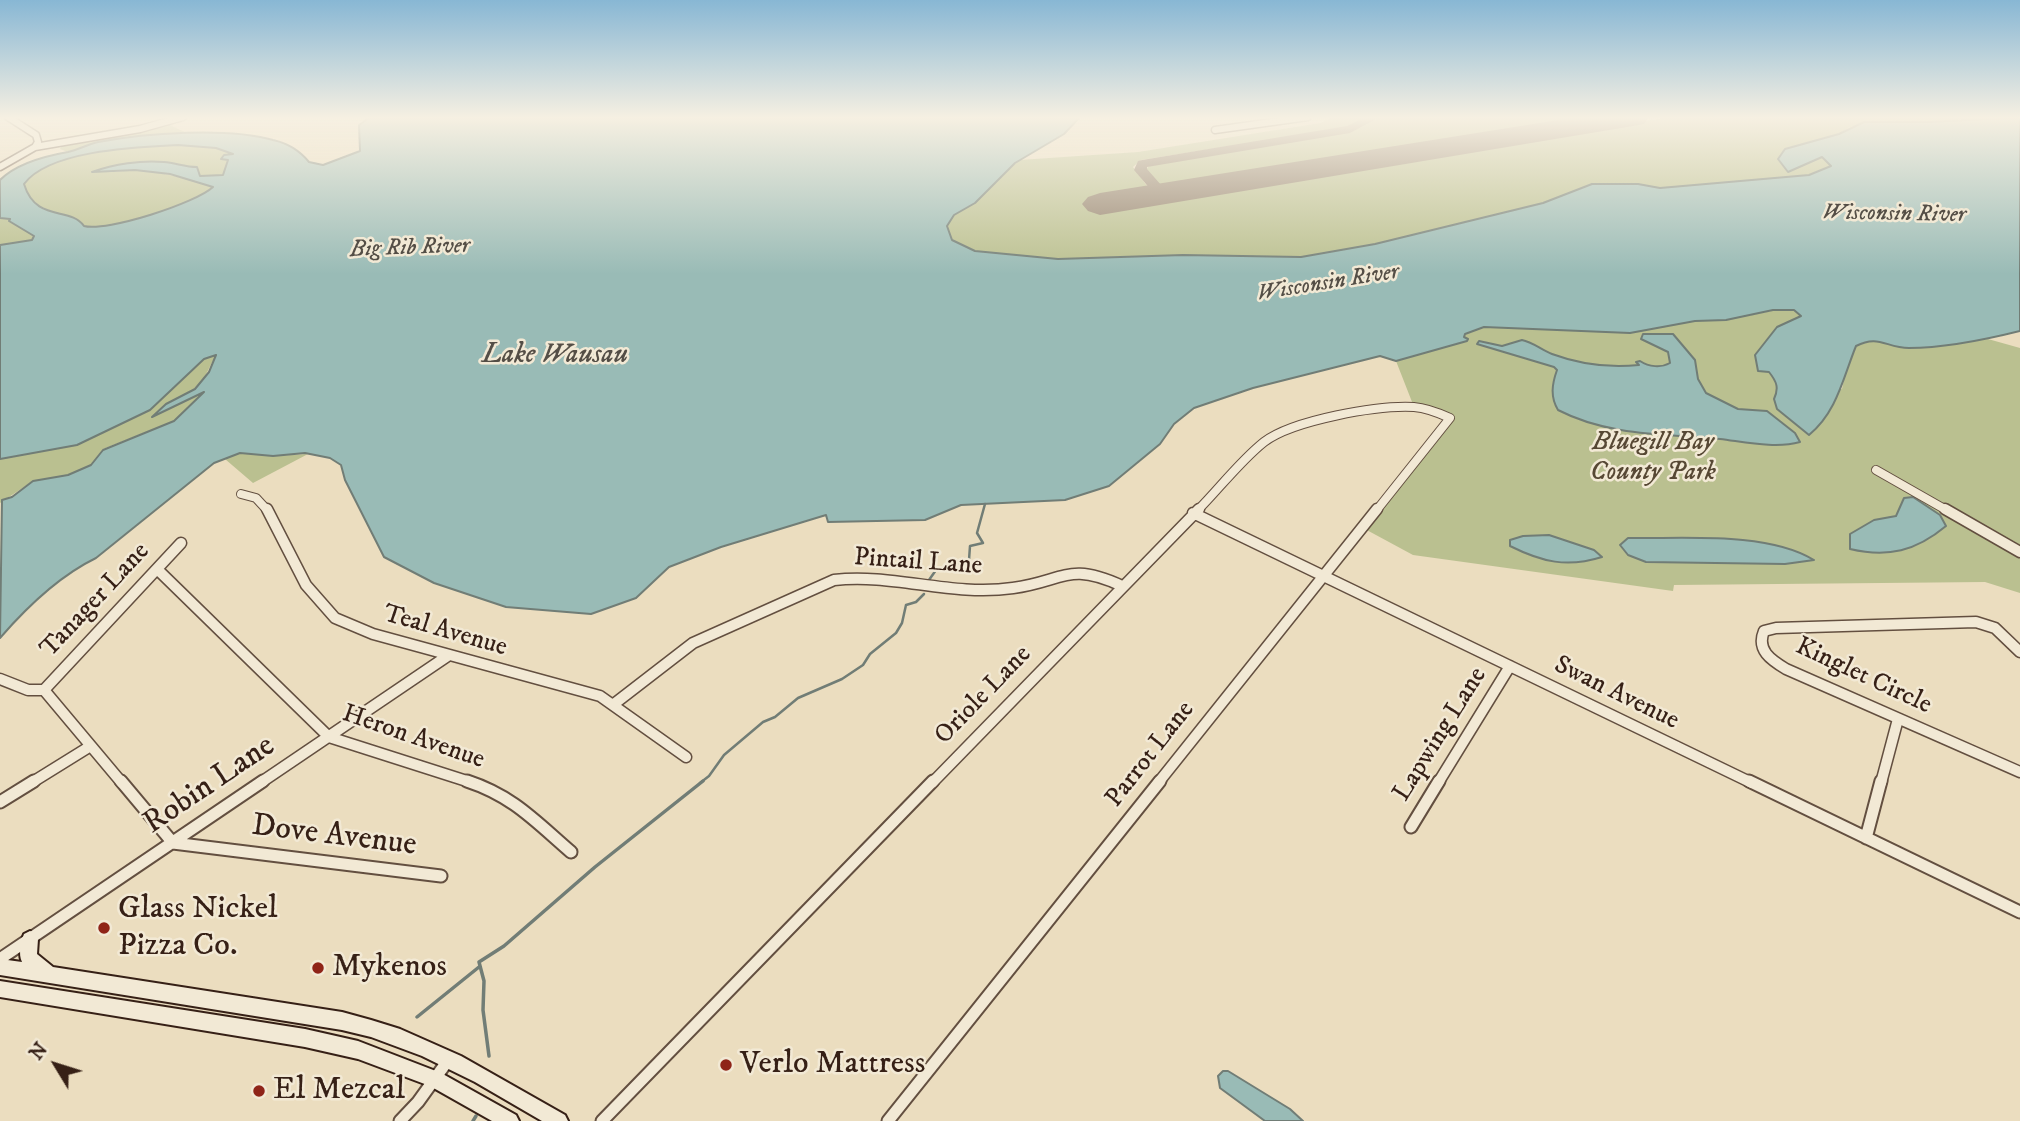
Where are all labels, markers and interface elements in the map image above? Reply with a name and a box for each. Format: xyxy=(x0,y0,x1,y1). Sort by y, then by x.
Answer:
water label: Wisconsin River xyxy=(1822,200,1966,230)
water label: Big Rib River xyxy=(350,233,470,265)
water label: Wisconsin River xyxy=(1255,259,1401,309)
water label: Lake Wausau xyxy=(482,339,628,373)
park label: Bluegill Bay County Park xyxy=(1590,428,1716,490)
street label: Tanager Lane xyxy=(35,537,157,665)
street label: Pintail Lane xyxy=(853,543,983,583)
street label: Teal Avenue xyxy=(380,599,510,665)
street label: Kinglet Circle xyxy=(1790,632,1936,722)
street label: Oriole Lane xyxy=(929,640,1039,752)
street label: Swan Avenue xyxy=(1548,650,1684,738)
street label: Lapwing Lane xyxy=(1388,662,1494,808)
street label: Parrot Lane xyxy=(1100,696,1202,814)
street label: Heron Avenue xyxy=(338,699,488,777)
street label: Robin Lane xyxy=(137,728,283,844)
street label: Dove Avenue xyxy=(249,808,419,866)
place label: Glass Nickel Pizza Co. xyxy=(118,891,278,966)
marker: Glass Nickel Pizza Co. xyxy=(96,920,112,936)
place label: Mykenos xyxy=(332,949,447,987)
marker: Mykenos xyxy=(310,960,326,976)
north arrow xyxy=(21,1030,91,1100)
text: N xyxy=(25,1039,53,1065)
place label: Verlo Mattress xyxy=(740,1046,925,1084)
marker: Verlo Mattress xyxy=(718,1057,734,1073)
place label: El Mezcal xyxy=(273,1072,405,1110)
marker: El Mezcal xyxy=(251,1083,267,1099)

